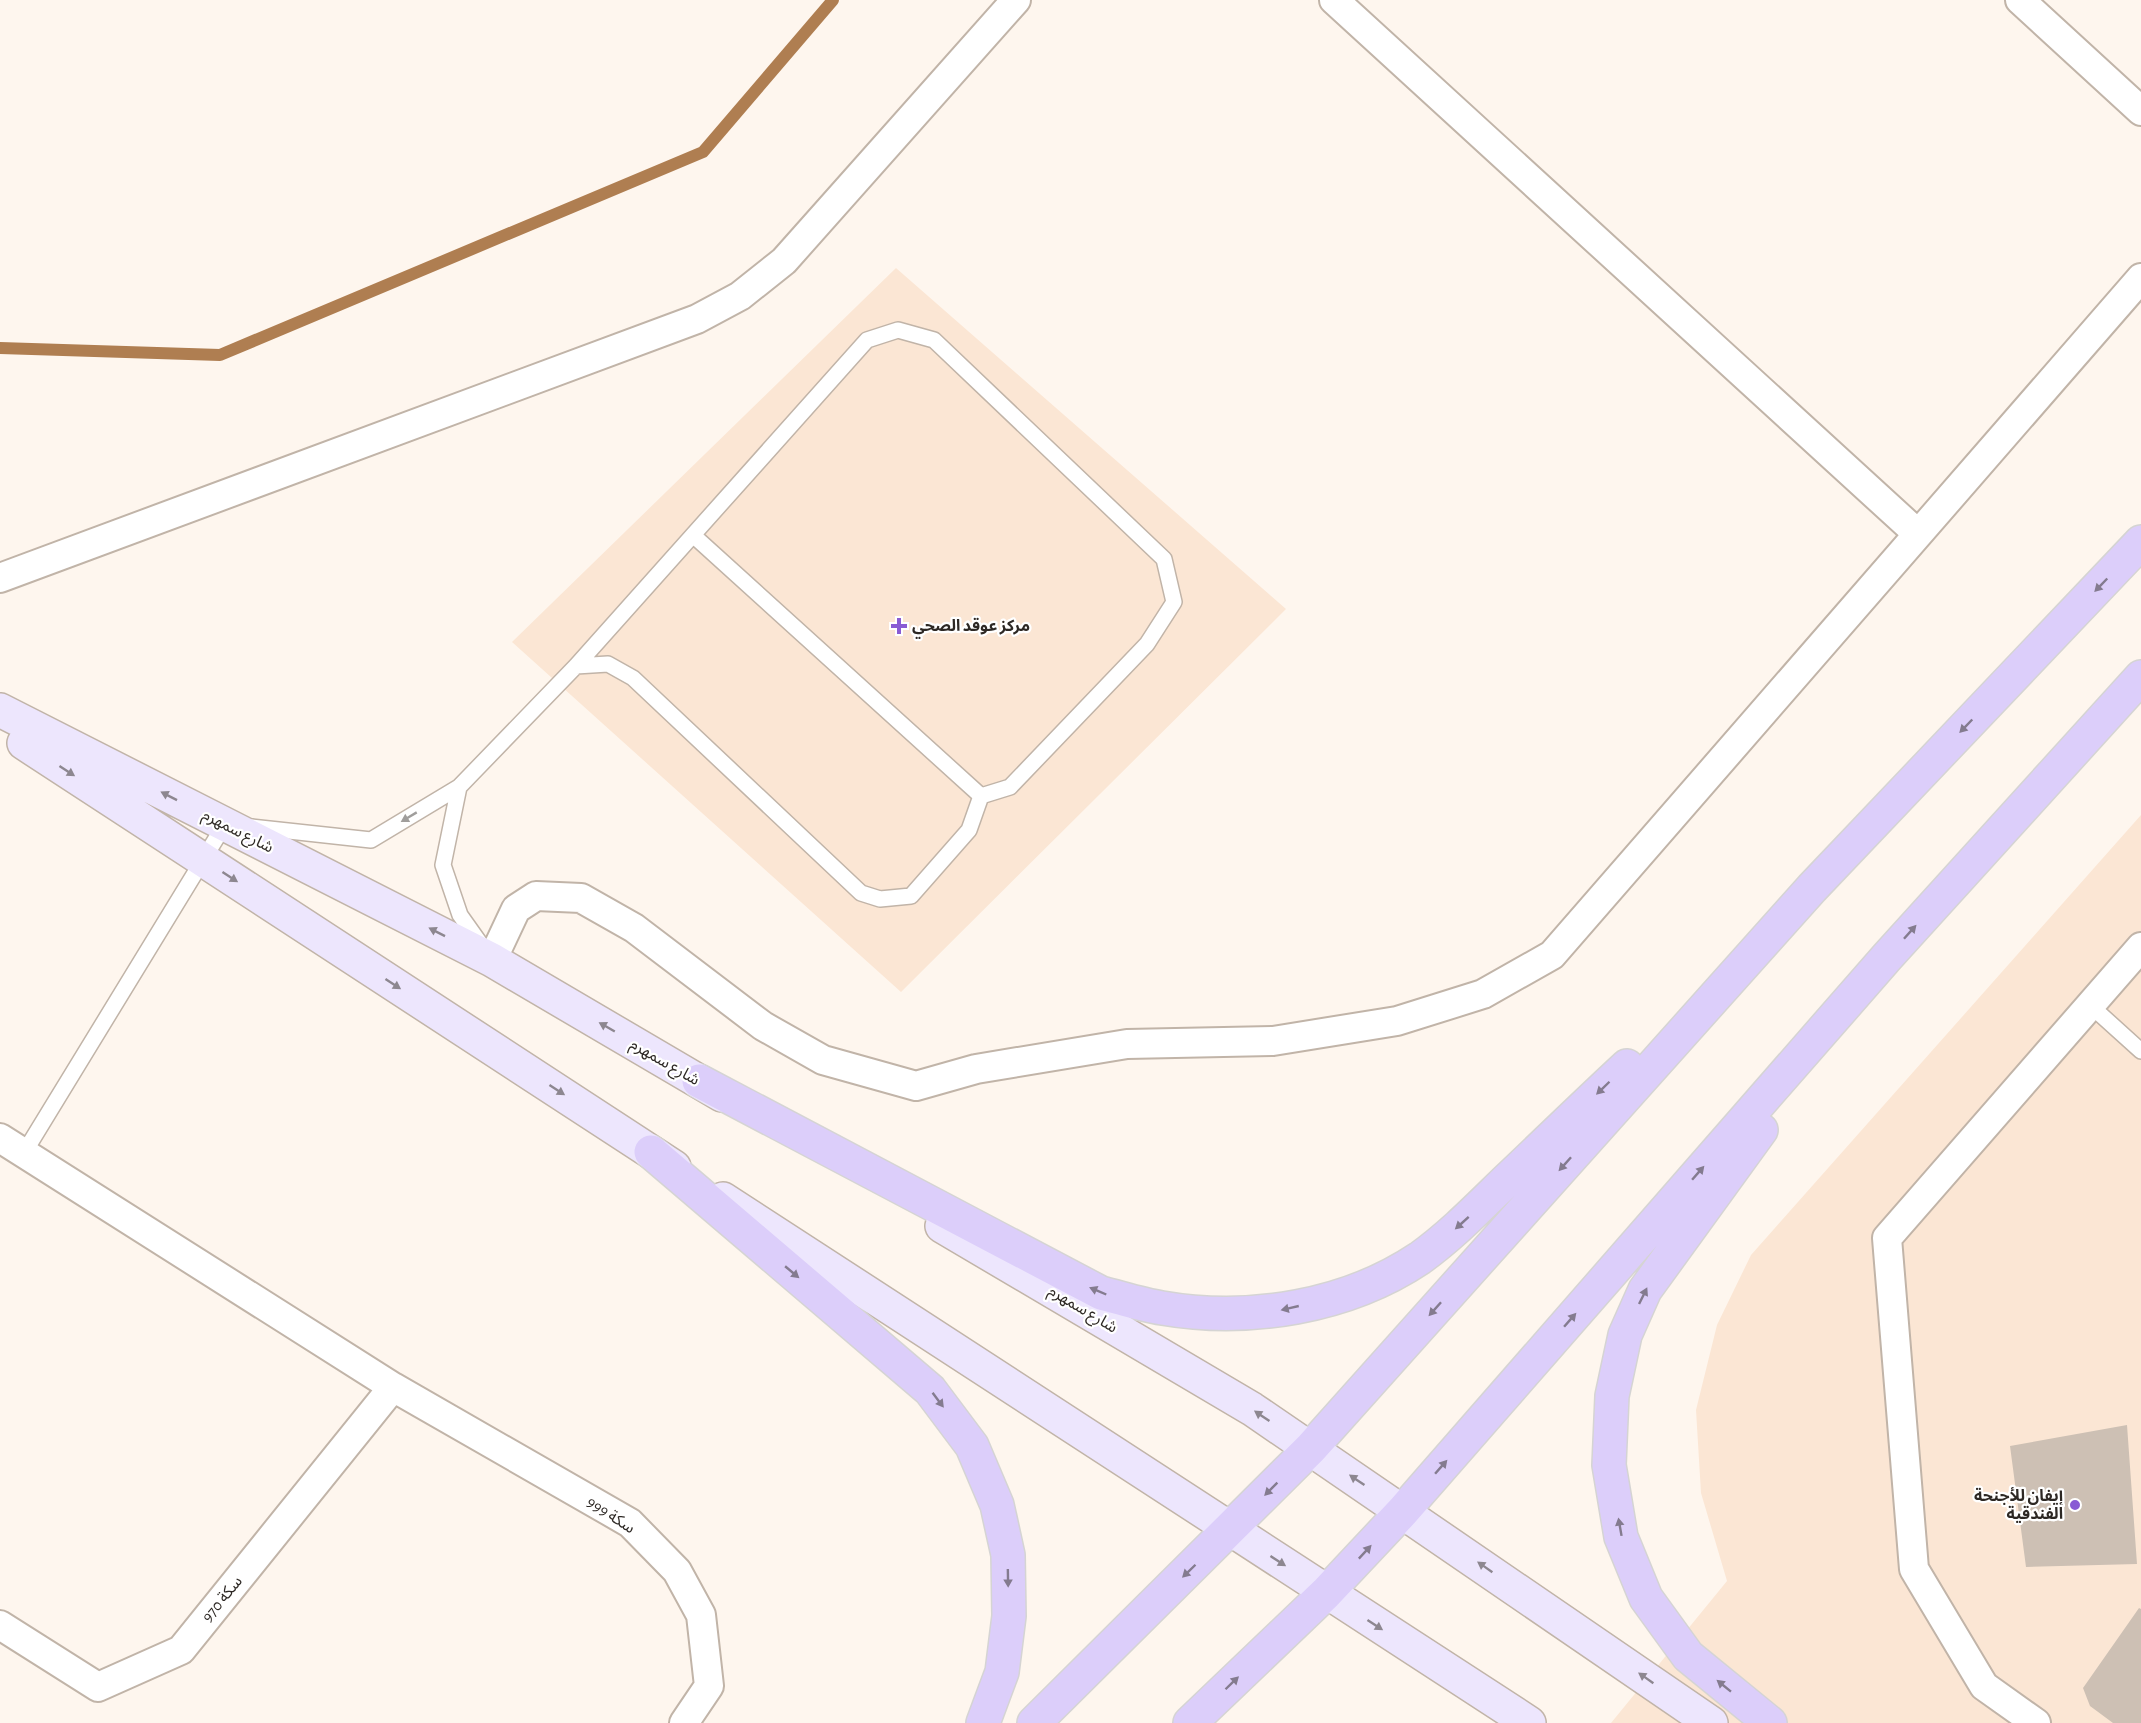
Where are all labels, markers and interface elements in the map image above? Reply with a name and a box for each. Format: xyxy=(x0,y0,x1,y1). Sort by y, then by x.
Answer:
one-way arrow xyxy=(2094,577,2108,591)
marker: مركز عوقد الصحي xyxy=(890,617,908,635)
place label: مركز عوقد الصحي xyxy=(912,617,1030,639)
one-way arrow xyxy=(1960,718,1973,733)
one-way arrow xyxy=(58,765,75,776)
one-way arrow xyxy=(161,791,178,801)
street label: شارع سمهرم xyxy=(198,806,276,859)
one-way arrow xyxy=(401,811,417,822)
one-way arrow xyxy=(222,871,238,882)
one-way arrow xyxy=(1903,925,1916,940)
one-way arrow xyxy=(428,927,445,937)
one-way arrow xyxy=(385,978,401,989)
one-way arrow xyxy=(599,1022,615,1033)
street label: شارع سمهرم xyxy=(626,1036,702,1092)
one-way arrow xyxy=(1597,1081,1611,1095)
one-way arrow xyxy=(548,1085,565,1096)
one-way arrow xyxy=(1559,1156,1572,1171)
one-way arrow xyxy=(1691,1166,1705,1181)
one-way arrow xyxy=(1455,1216,1470,1229)
one-way arrow xyxy=(784,1265,799,1278)
street label: شارع سمهرم xyxy=(1044,1282,1120,1339)
one-way arrow xyxy=(1090,1286,1107,1295)
one-way arrow xyxy=(1638,1287,1647,1304)
one-way arrow xyxy=(1429,1301,1442,1316)
one-way arrow xyxy=(1280,1304,1299,1313)
one-way arrow xyxy=(1563,1313,1576,1328)
one-way arrow xyxy=(932,1393,944,1408)
one-way arrow xyxy=(1254,1411,1270,1422)
one-way arrow xyxy=(1434,1460,1447,1475)
one-way arrow xyxy=(1349,1474,1365,1486)
one-way arrow xyxy=(1264,1482,1278,1496)
place label: إيفان للأجنحة الفندقية xyxy=(1974,1487,2063,1523)
street label: سكة 999 xyxy=(584,1494,638,1536)
marker: إيفان للأجنحة الفندقية xyxy=(2068,1498,2082,1512)
one-way arrow xyxy=(1615,1517,1624,1536)
one-way arrow xyxy=(1357,1545,1371,1559)
one-way arrow xyxy=(1270,1556,1286,1567)
one-way arrow xyxy=(1477,1562,1493,1573)
one-way arrow xyxy=(1181,1564,1196,1578)
one-way arrow xyxy=(1003,1568,1013,1587)
street label: سكة 970 xyxy=(199,1573,245,1625)
one-way arrow xyxy=(1367,1619,1383,1630)
one-way arrow xyxy=(1638,1672,1654,1684)
one-way arrow xyxy=(1225,1676,1239,1690)
one-way arrow xyxy=(1717,1680,1732,1692)

